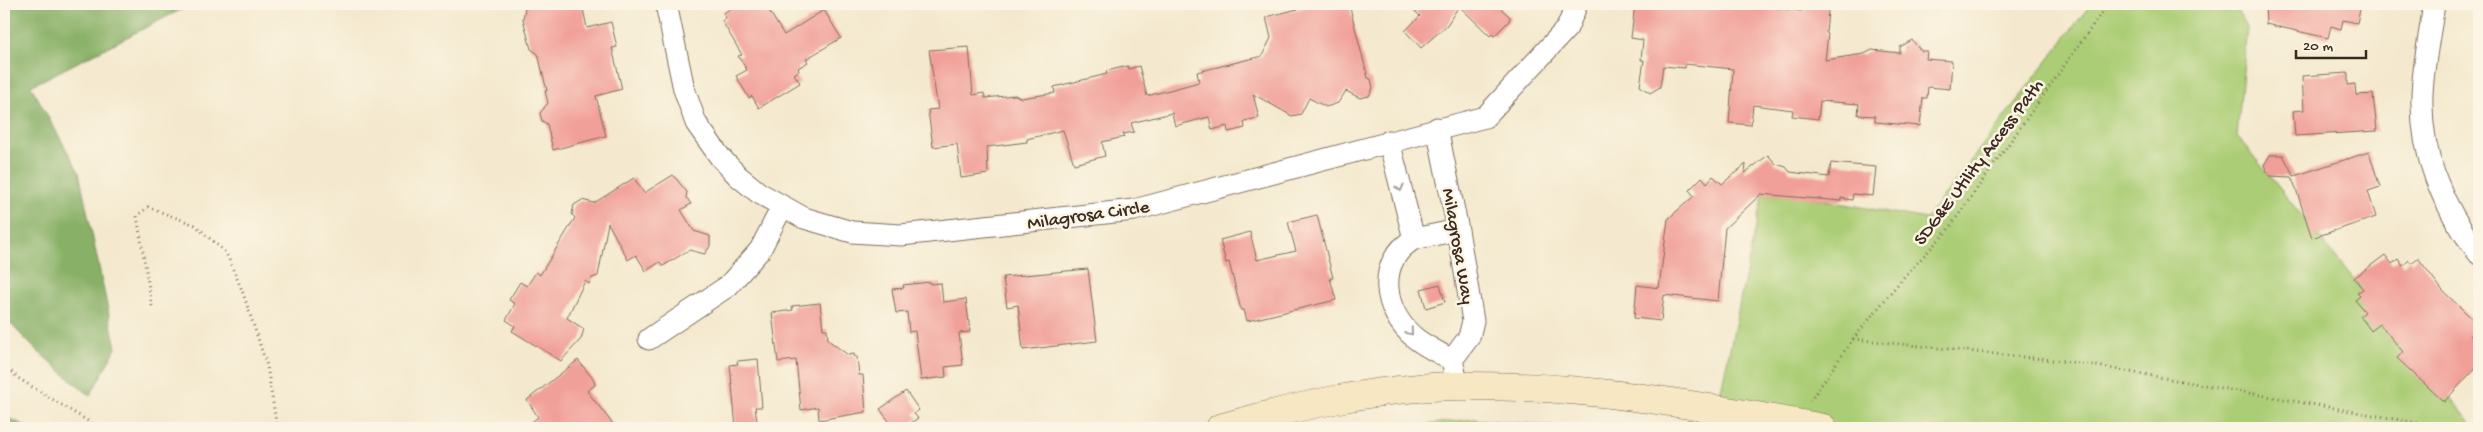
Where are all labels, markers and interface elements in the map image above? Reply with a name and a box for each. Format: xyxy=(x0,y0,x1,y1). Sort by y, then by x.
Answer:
scale bar xyxy=(2296,28,2366,60)
text: 20 m xyxy=(2303,38,2333,56)
street label: SDG&E Utility Access Path xyxy=(1910,75,2050,251)
one-way arrow xyxy=(1395,184,1405,192)
street label: Milagrosa Way xyxy=(1435,187,1478,307)
street label: Milagrosa Circle xyxy=(1026,196,1151,236)
one-way arrow xyxy=(1405,326,1414,335)

